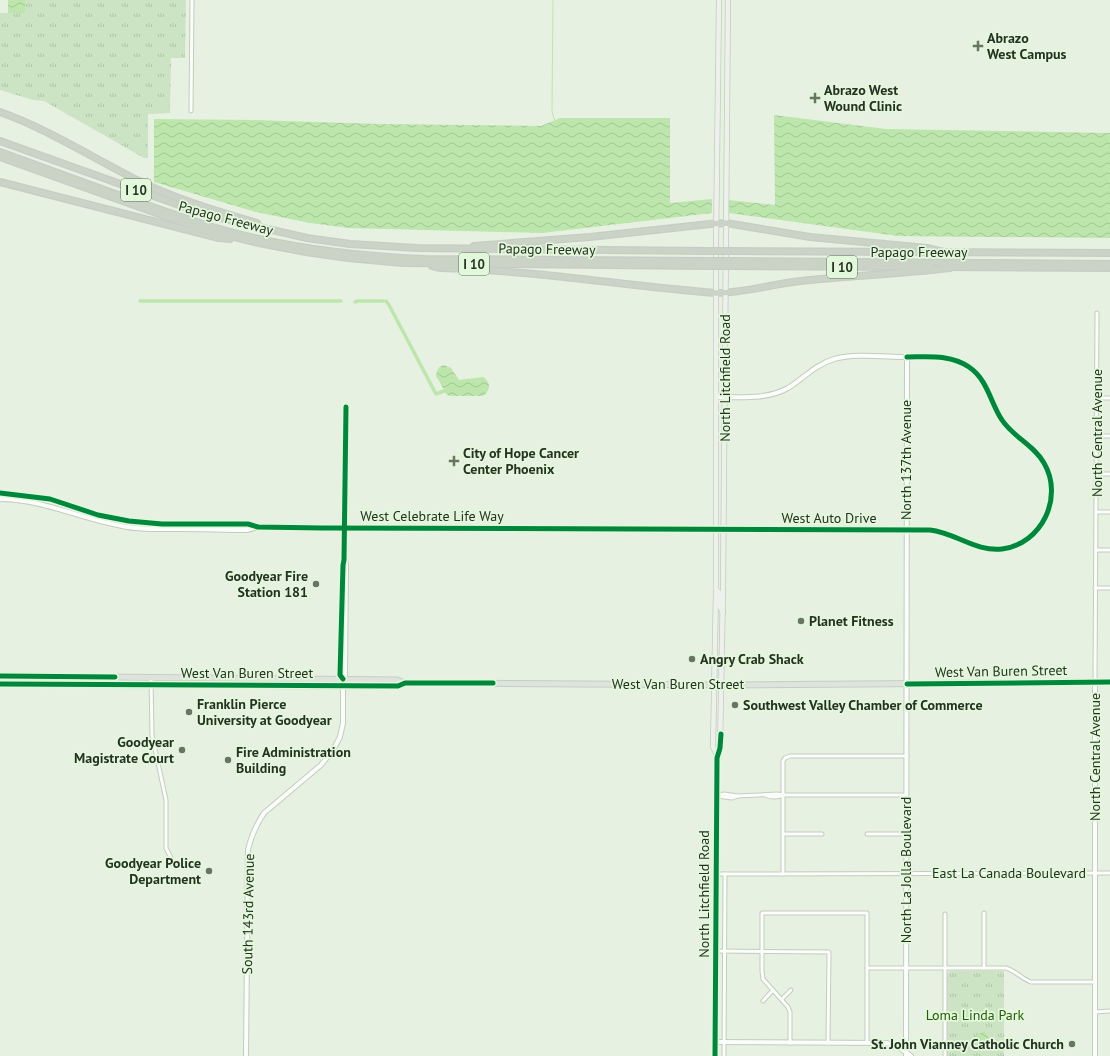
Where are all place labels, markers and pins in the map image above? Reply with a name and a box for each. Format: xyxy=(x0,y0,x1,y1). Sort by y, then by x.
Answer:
place label: Abrazo West Campus xyxy=(987,29,1067,63)
marker: Abrazo West Campus xyxy=(972,40,984,52)
place label: Abrazo West Wound Clinic xyxy=(824,81,902,115)
marker: Abrazo West Wound Clinic xyxy=(809,92,821,104)
place label: City of Hope Cancer Center Phoenix xyxy=(463,444,579,478)
marker: City of Hope Cancer Center Phoenix xyxy=(448,455,460,467)
place label: Goodyear Fire Station 181 xyxy=(225,567,308,601)
marker: Goodyear Fire Station 181 xyxy=(311,579,321,589)
place label: Planet Fitness xyxy=(809,612,894,630)
marker: Planet Fitness xyxy=(796,616,806,626)
place label: Angry Crab Shack xyxy=(700,650,804,668)
marker: Angry Crab Shack xyxy=(687,654,697,664)
place label: Franklin Pierce University at Goodyear xyxy=(197,695,332,729)
place label: Southwest Valley Chamber of Commerce xyxy=(743,696,983,714)
marker: Southwest Valley Chamber of Commerce xyxy=(730,700,740,710)
marker: Franklin Pierce University at Goodyear xyxy=(184,707,194,717)
place label: Goodyear Magistrate Court xyxy=(74,733,174,767)
place label: Fire Administration Building xyxy=(236,743,351,777)
marker: Goodyear Magistrate Court xyxy=(177,745,187,755)
marker: Fire Administration Building xyxy=(223,755,233,765)
place label: Goodyear Police Department xyxy=(105,854,201,888)
marker: Goodyear Police Department xyxy=(204,866,214,876)
place label: St. John Vianney Catholic Church xyxy=(871,1035,1064,1053)
marker: St. John Vianney Catholic Church xyxy=(1067,1039,1077,1049)

